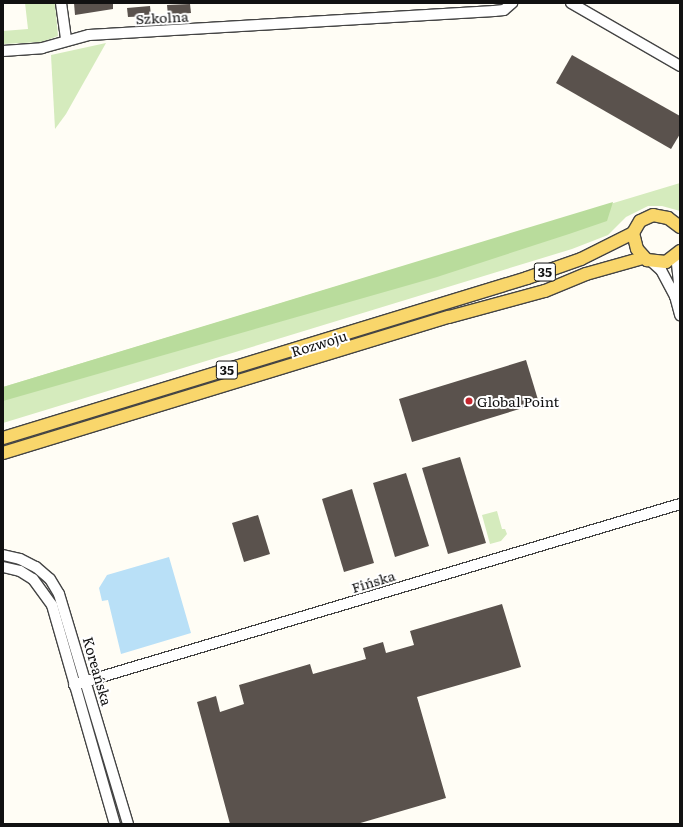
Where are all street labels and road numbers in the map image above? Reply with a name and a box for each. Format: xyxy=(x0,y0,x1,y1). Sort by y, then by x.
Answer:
street label: Szkolna xyxy=(135,7,189,27)
road number: 35 xyxy=(533,261,557,283)
street label: Rozwoju xyxy=(289,327,349,359)
road number: 35 xyxy=(215,359,239,381)
street label: Fińska xyxy=(349,566,397,596)
street label: Koreańska xyxy=(80,635,116,707)

